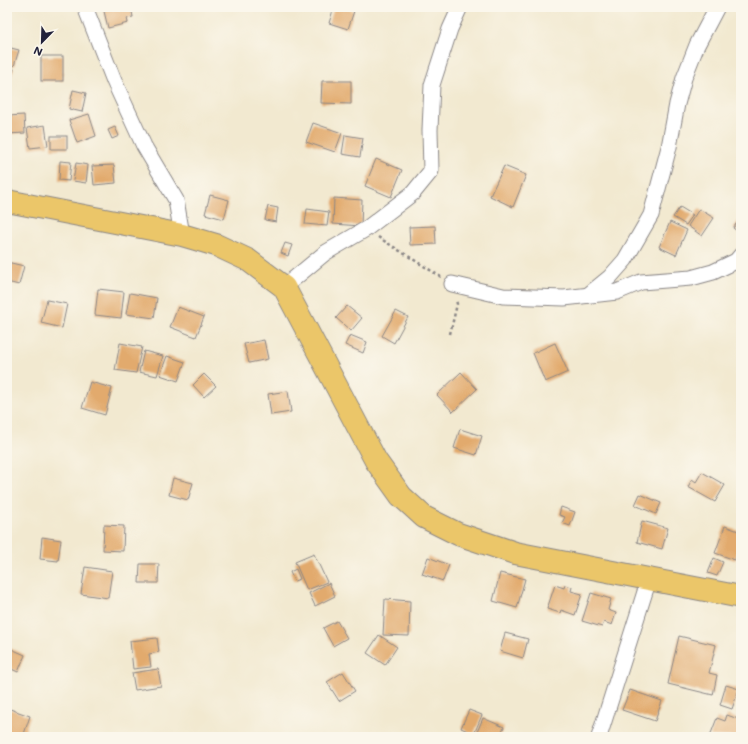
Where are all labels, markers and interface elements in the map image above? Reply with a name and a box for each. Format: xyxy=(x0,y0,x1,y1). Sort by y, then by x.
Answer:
north arrow xyxy=(22,22,62,62)
text: N xyxy=(31,43,45,60)

